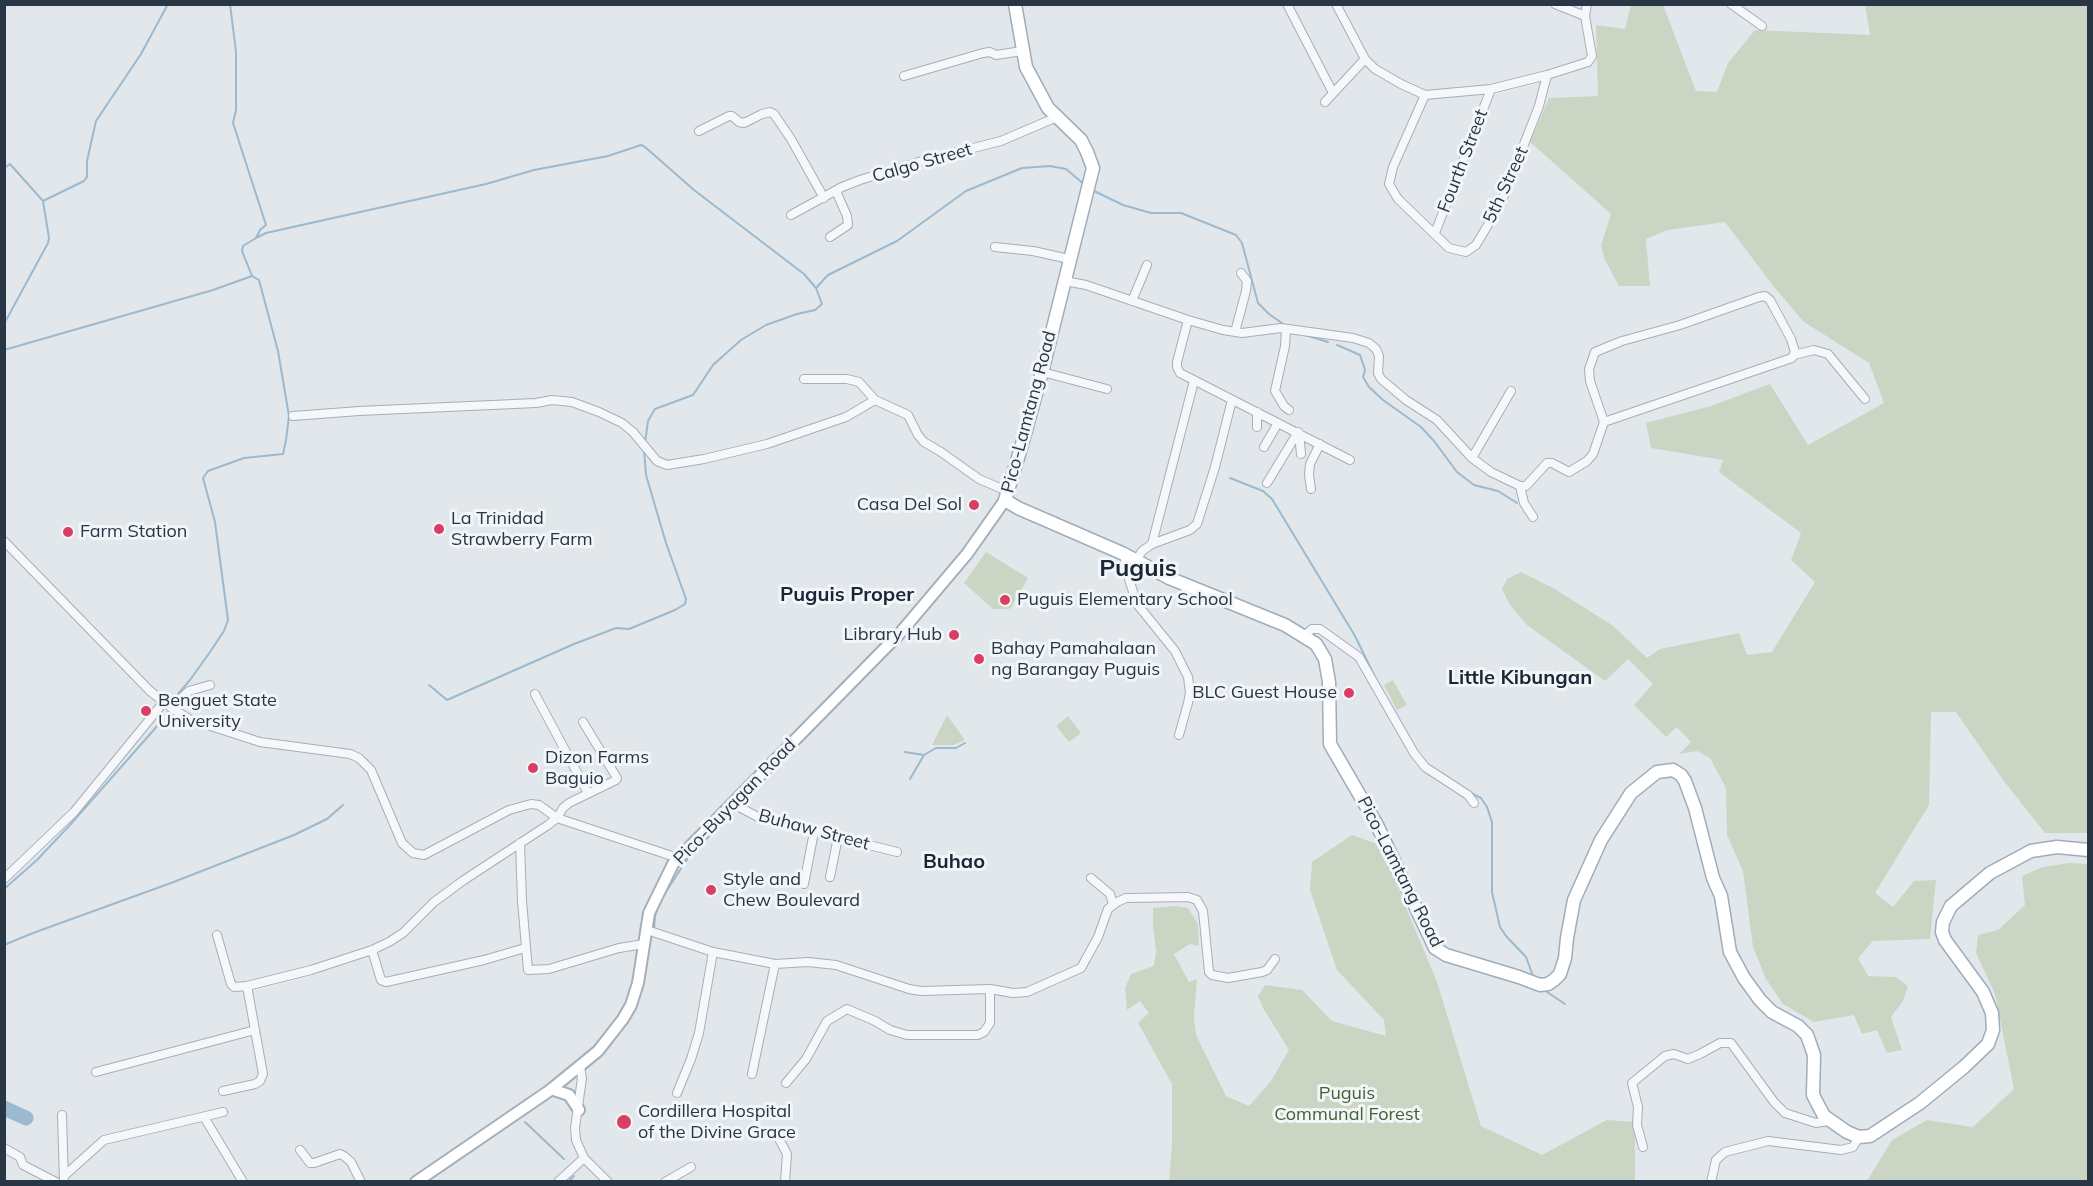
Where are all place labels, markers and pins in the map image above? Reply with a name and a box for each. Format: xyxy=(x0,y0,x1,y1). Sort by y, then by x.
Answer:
place label: Casa Del Sol xyxy=(857,494,962,516)
marker: Casa Del Sol xyxy=(967,498,981,512)
place label: La Trinidad Strawberry Farm xyxy=(451,508,593,550)
place label: Farm Station xyxy=(80,521,187,543)
marker: La Trinidad Strawberry Farm xyxy=(432,522,446,536)
marker: Farm Station xyxy=(61,525,75,539)
place label: Puguis Elementary School xyxy=(1017,589,1233,611)
marker: Puguis Elementary School xyxy=(998,593,1012,607)
place label: Library Hub xyxy=(844,624,942,646)
marker: Library Hub xyxy=(947,628,961,642)
place label: Bahay Pamahalaan ng Barangay Puguis xyxy=(991,638,1160,680)
marker: Bahay Pamahalaan ng Barangay Puguis xyxy=(972,652,986,666)
place label: BLC Guest House xyxy=(1192,682,1337,704)
marker: BLC Guest House xyxy=(1342,686,1356,700)
place label: Benguet State University xyxy=(158,690,277,732)
marker: Benguet State University xyxy=(139,704,153,718)
place label: Dizon Farms Baguio xyxy=(545,747,649,789)
marker: Dizon Farms Baguio xyxy=(526,761,540,775)
place label: Style and Chew Boulevard xyxy=(723,869,860,912)
marker: Style and Chew Boulevard xyxy=(704,883,718,897)
place label: Cordillera Hospital of the Divine Grace xyxy=(638,1101,796,1144)
marker: Cordillera Hospital of the Divine Grace xyxy=(615,1113,633,1131)

